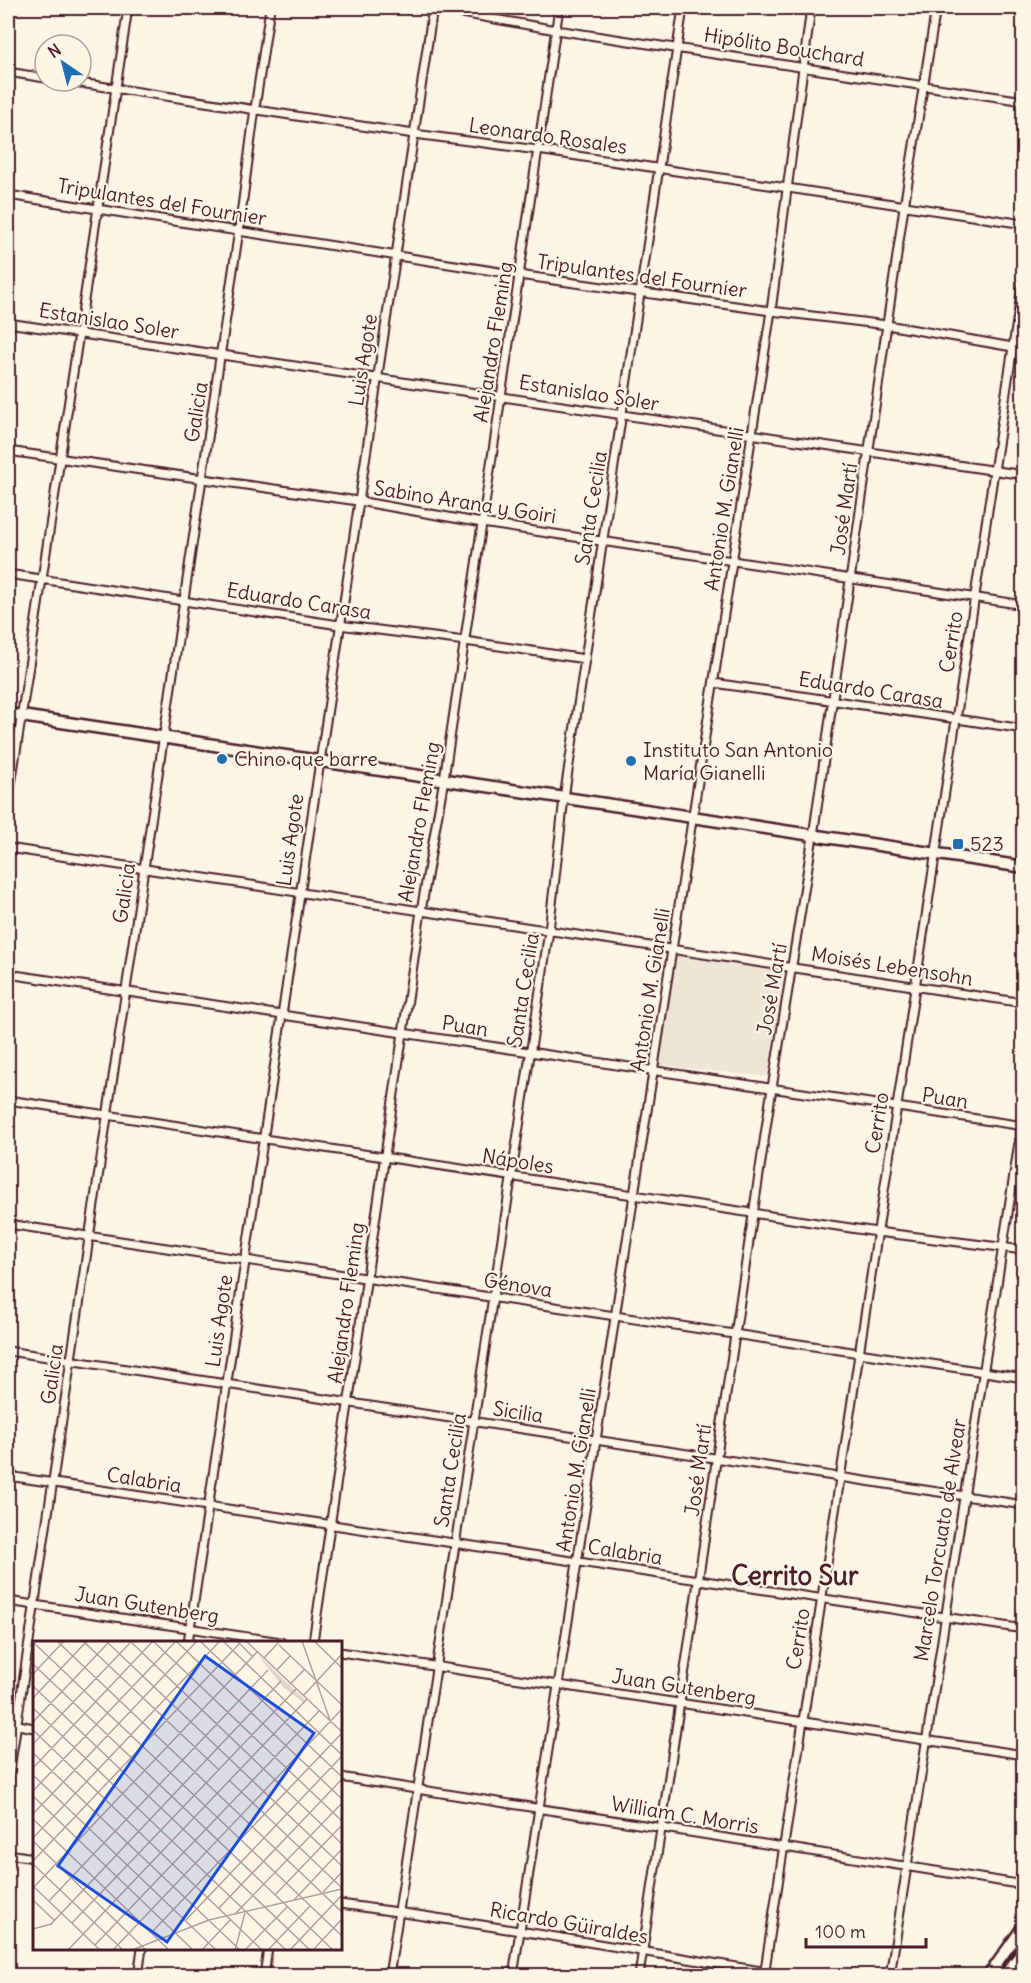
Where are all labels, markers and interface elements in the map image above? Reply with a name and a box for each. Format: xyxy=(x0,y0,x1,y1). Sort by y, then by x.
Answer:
street label: Hipólito Bouchard xyxy=(702,21,866,72)
north arrow xyxy=(33,33,93,93)
text: N xyxy=(44,39,65,62)
street label: Leonardo Rosales xyxy=(467,112,629,159)
street label: Tripulantes del Fournier xyxy=(56,173,268,230)
street label: Tripulantes del Fournier xyxy=(536,248,749,303)
street label: Alejandro Fleming xyxy=(467,260,518,424)
street label: Estanislao Soler xyxy=(37,297,181,344)
street label: Luis Agote xyxy=(343,312,382,408)
street label: Estanislao Soler xyxy=(517,369,661,416)
street label: Galicia xyxy=(178,380,213,444)
street label: Antonio M. Gianelli xyxy=(698,425,749,593)
street label: Santa Cecilia xyxy=(569,449,612,567)
street label: José Martí xyxy=(825,461,862,557)
street label: Sabino Arana y Goiri xyxy=(372,475,558,528)
street label: Eduardo Carasa xyxy=(225,577,373,624)
street label: Cerrito xyxy=(933,609,968,675)
street label: Eduardo Carasa xyxy=(797,666,945,713)
place label: Instituto San Antonio María Gianelli xyxy=(643,737,833,785)
street label: Alejandro Fleming xyxy=(392,740,445,904)
place label: Chino que barre xyxy=(234,746,378,771)
marker: Chino que barre xyxy=(215,752,229,766)
marker: Instituto San Antonio María Gianelli xyxy=(624,754,638,768)
street label: Luis Agote xyxy=(271,792,308,888)
place label: 523 xyxy=(970,831,1004,856)
marker: 523 xyxy=(951,837,965,851)
street label: Galicia xyxy=(107,861,140,925)
street label: Antonio M. Gianelli xyxy=(624,906,675,1074)
street label: Santa Cecilia xyxy=(501,931,544,1049)
street label: Moisés Lebensohn xyxy=(809,940,975,991)
street label: José Martí xyxy=(751,941,792,1037)
street label: Puan xyxy=(440,1010,490,1041)
street label: Puan xyxy=(920,1082,970,1113)
street label: Cerrito xyxy=(859,1090,894,1156)
street label: Nápoles xyxy=(481,1143,556,1178)
street label: Alejandro Fleming xyxy=(322,1221,369,1385)
street label: Génova xyxy=(482,1267,554,1302)
street label: Luis Agote xyxy=(200,1273,237,1369)
street label: Galicia xyxy=(35,1342,68,1406)
street label: Antonio M. Gianelli xyxy=(550,1386,601,1554)
street label: Sicilia xyxy=(491,1395,545,1428)
street label: Santa Cecilia xyxy=(428,1411,471,1529)
street label: Marcelo Torcuato de Alvear xyxy=(908,1417,971,1663)
street label: José Martí xyxy=(679,1422,716,1518)
street label: Calabria xyxy=(105,1461,183,1498)
street label: Calabria xyxy=(586,1533,664,1570)
district label: Cerrito Sur xyxy=(731,1559,859,1592)
street label: Juan Gutenberg xyxy=(73,1581,221,1628)
street label: Cerrito xyxy=(780,1606,815,1672)
inset map xyxy=(33,1641,342,1950)
street label: Juan Gutenberg xyxy=(610,1663,758,1710)
street label: William C. Morris xyxy=(609,1790,761,1839)
street label: Ricardo Güiraldes xyxy=(488,1896,650,1949)
scale bar xyxy=(806,1911,926,1949)
text: 100 m xyxy=(815,1920,866,1943)

